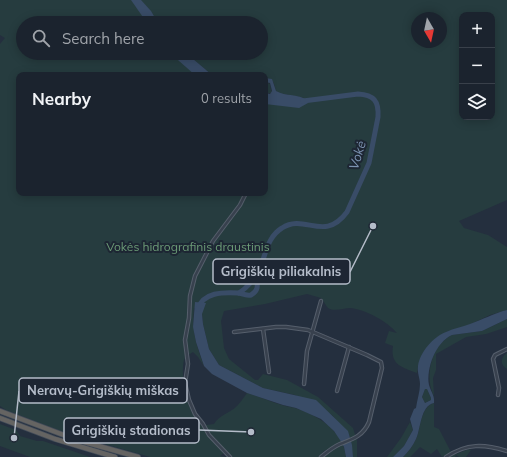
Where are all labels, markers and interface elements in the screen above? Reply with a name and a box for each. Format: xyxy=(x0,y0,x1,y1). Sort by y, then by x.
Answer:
north arrow xyxy=(411,12,447,48)
map controls xyxy=(459,12,495,120)
button: + xyxy=(459,12,495,48)
search box xyxy=(16,16,268,60)
icon: search xyxy=(30,27,52,49)
text: Search here xyxy=(62,29,144,48)
button: − xyxy=(459,48,495,84)
button: layers xyxy=(459,84,495,120)
text: Nearby xyxy=(32,88,91,109)
text: 0 results xyxy=(201,90,252,106)
water label: Vokė xyxy=(345,139,369,171)
park label: Vokės hidrografinis draustinis xyxy=(106,239,270,254)
callout: Grigiškių piliakalnis xyxy=(213,259,350,284)
text: Grigiškių piliakalnis xyxy=(221,263,341,279)
callout: Neravų-Grigiškių miškas xyxy=(19,378,187,403)
text: Neravų-Grigiškių miškas xyxy=(27,382,179,398)
callout: Grigiškių stadionas xyxy=(64,418,199,443)
text: Grigiškių stadionas xyxy=(72,422,191,438)

